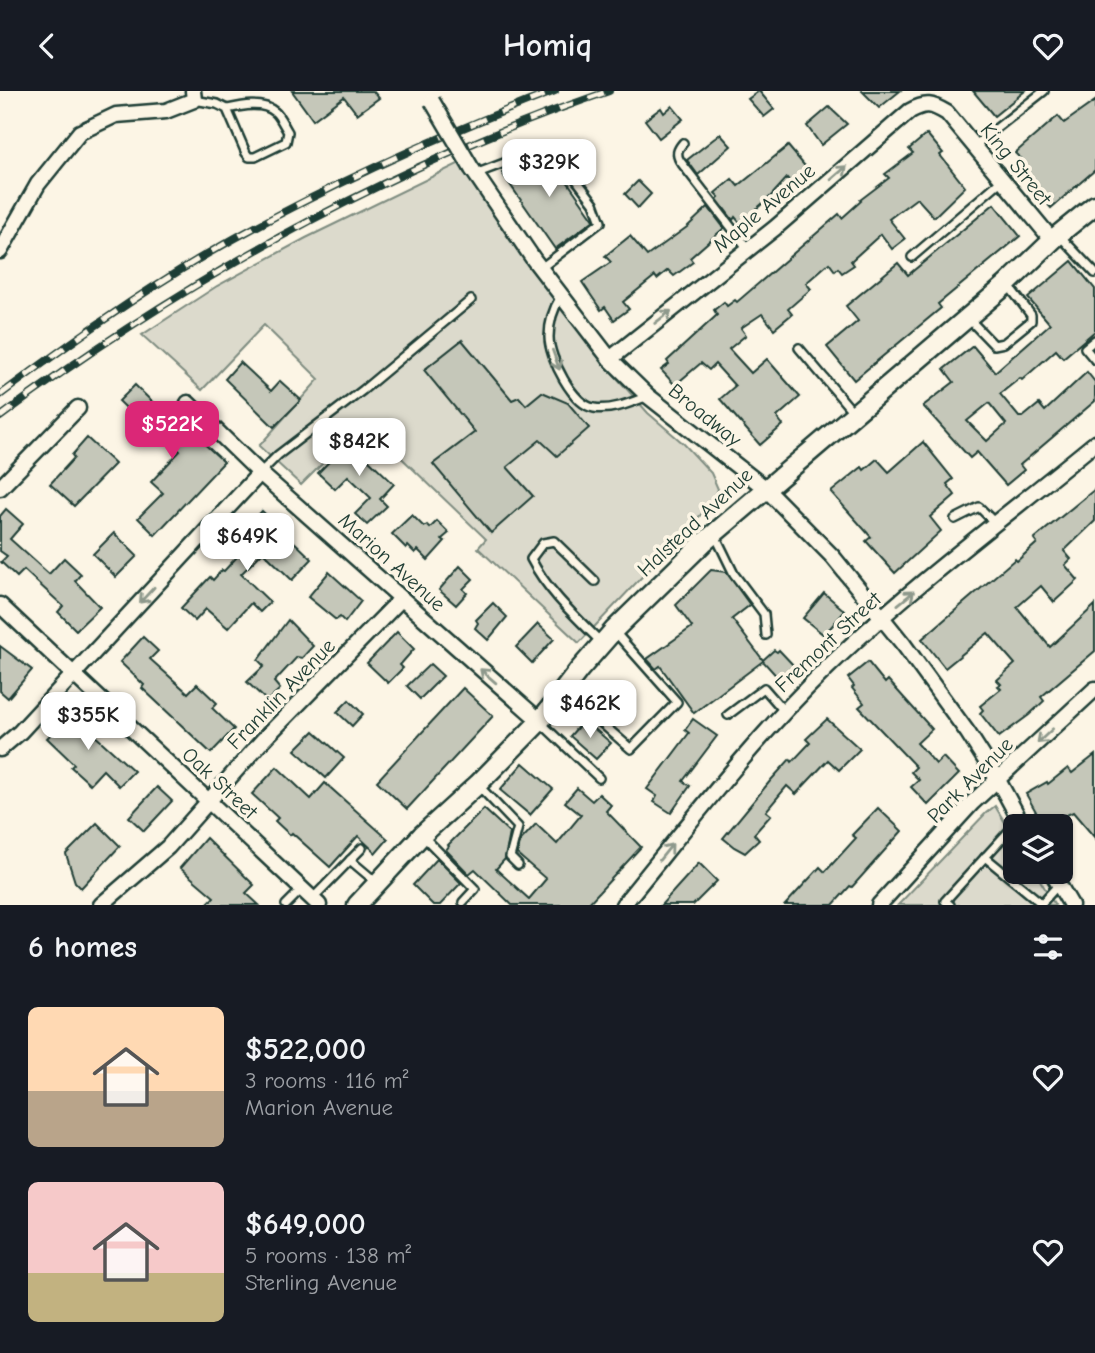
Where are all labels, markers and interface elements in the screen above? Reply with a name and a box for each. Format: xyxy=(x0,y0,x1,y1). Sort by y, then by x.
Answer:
icon: back xyxy=(28,27,66,65)
text: Homiq xyxy=(503,27,592,64)
icon: heart xyxy=(1029,27,1067,65)
street label: King Street xyxy=(976,118,1057,211)
pin: $329K xyxy=(500,139,598,199)
text: $329K xyxy=(518,148,580,175)
street label: Maple Avenue xyxy=(708,158,820,258)
one-way arrow xyxy=(830,165,848,181)
one-way arrow xyxy=(654,309,672,325)
one-way arrow xyxy=(551,349,563,371)
street label: Broadway xyxy=(664,378,747,452)
pin: $522K xyxy=(123,401,221,461)
text: $522K xyxy=(141,410,203,437)
pin: $842K xyxy=(310,419,408,478)
text: $842K xyxy=(329,427,389,454)
street label: Halstead Avenue xyxy=(633,463,757,581)
street label: Marion Avenue xyxy=(334,508,450,616)
pin: $649K xyxy=(198,513,296,573)
text: $649K xyxy=(216,522,278,549)
one-way arrow xyxy=(138,586,155,603)
street label: Fremont Street xyxy=(770,586,887,697)
one-way arrow xyxy=(896,591,914,606)
street label: Franklin Avenue xyxy=(222,634,340,754)
one-way arrow xyxy=(480,668,498,684)
pin: $462K xyxy=(541,681,639,740)
text: $462K xyxy=(559,689,621,716)
pin: $355K xyxy=(39,693,137,752)
text: $355K xyxy=(57,701,119,728)
one-way arrow xyxy=(1037,727,1054,744)
street label: Park Avenue xyxy=(922,732,1018,828)
street label: Oak Street xyxy=(177,742,263,825)
map controls xyxy=(1003,814,1073,884)
button: layers xyxy=(1003,814,1073,884)
one-way arrow xyxy=(658,844,674,862)
icon: filters xyxy=(1029,928,1067,966)
text: 6 homes xyxy=(28,930,137,965)
text: $522,000 xyxy=(245,1032,366,1067)
icon: home xyxy=(84,1035,168,1119)
icon: heart xyxy=(1029,1058,1067,1096)
text: 3 rooms · 116 m² xyxy=(245,1067,409,1094)
text: Marion Avenue xyxy=(245,1094,393,1121)
text: $649,000 xyxy=(245,1207,366,1242)
icon: home xyxy=(84,1210,168,1294)
icon: heart xyxy=(1029,1233,1067,1271)
text: 5 rooms · 138 m² xyxy=(245,1242,411,1269)
text: Sterling Avenue xyxy=(245,1269,397,1296)

